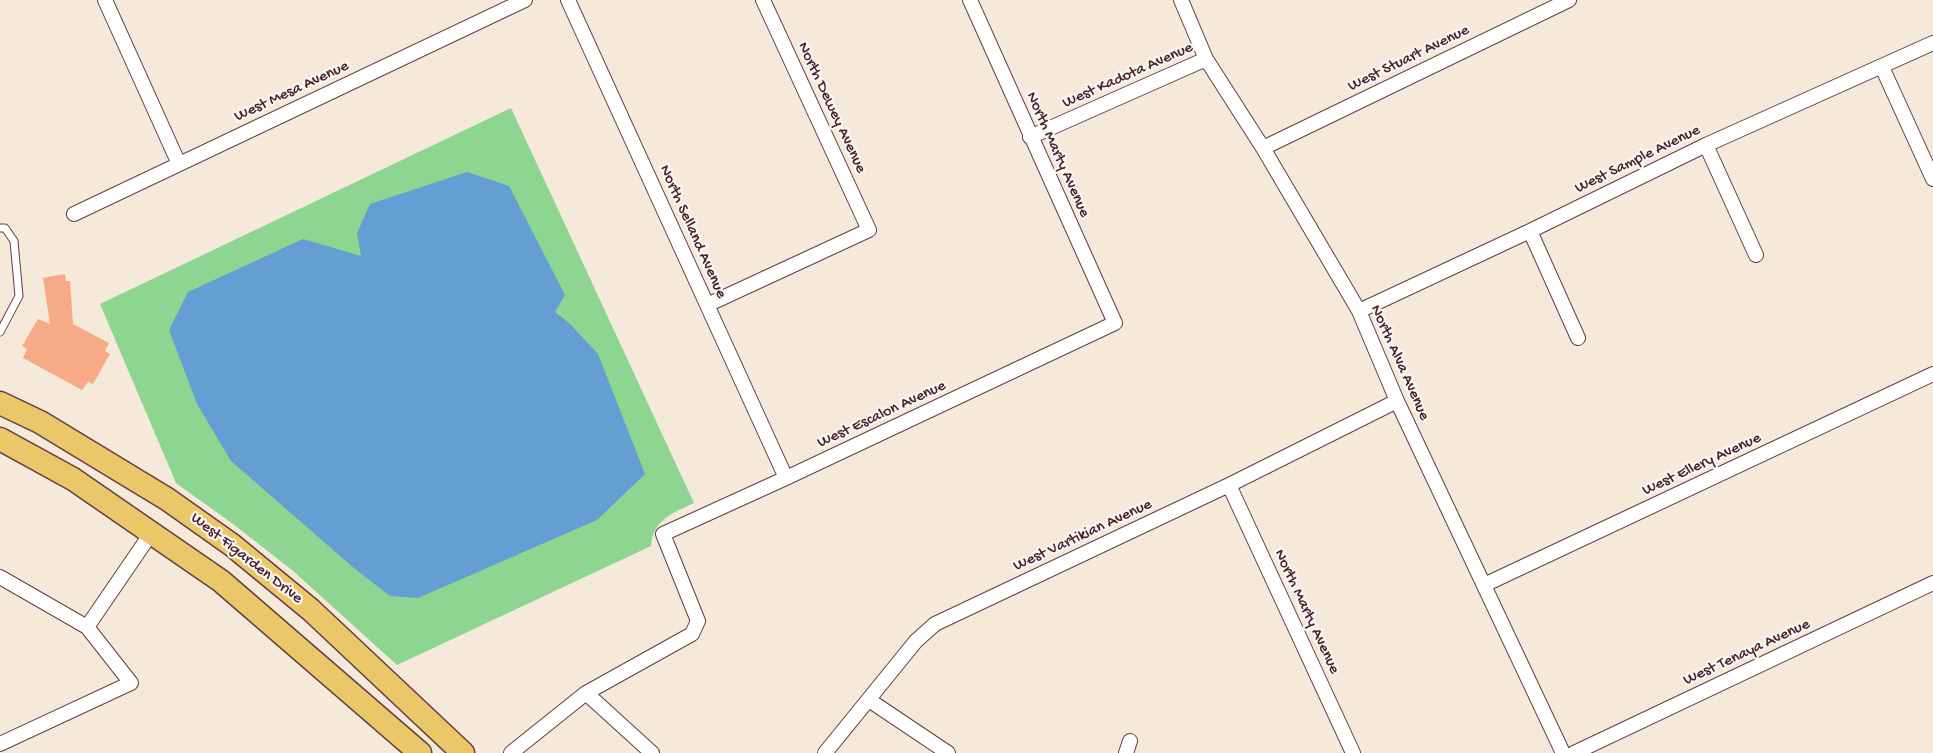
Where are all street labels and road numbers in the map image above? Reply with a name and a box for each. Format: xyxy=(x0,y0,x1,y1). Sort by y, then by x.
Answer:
street label: West Stuart Avenue xyxy=(1345,21,1473,97)
street label: North Dewey Avenue xyxy=(792,39,870,177)
street label: West Kadota Avenue xyxy=(1060,39,1196,113)
street label: West Mesa Avenue xyxy=(232,57,352,127)
street label: North Marty Avenue xyxy=(1021,89,1093,221)
street label: West Sample Avenue xyxy=(1572,121,1704,199)
street label: North Selland Avenue xyxy=(654,162,730,302)
street label: North Alva Avenue xyxy=(1365,302,1433,424)
street label: West Escalon Avenue xyxy=(815,377,949,453)
street label: West Ellery Avenue xyxy=(1640,429,1764,501)
street label: West Vartikian Avenue xyxy=(1011,495,1155,577)
street label: West Figarden Drive xyxy=(186,509,306,609)
street label: North Marty Avenue xyxy=(1269,547,1343,677)
street label: West Tenaya Avenue xyxy=(1681,615,1813,691)

